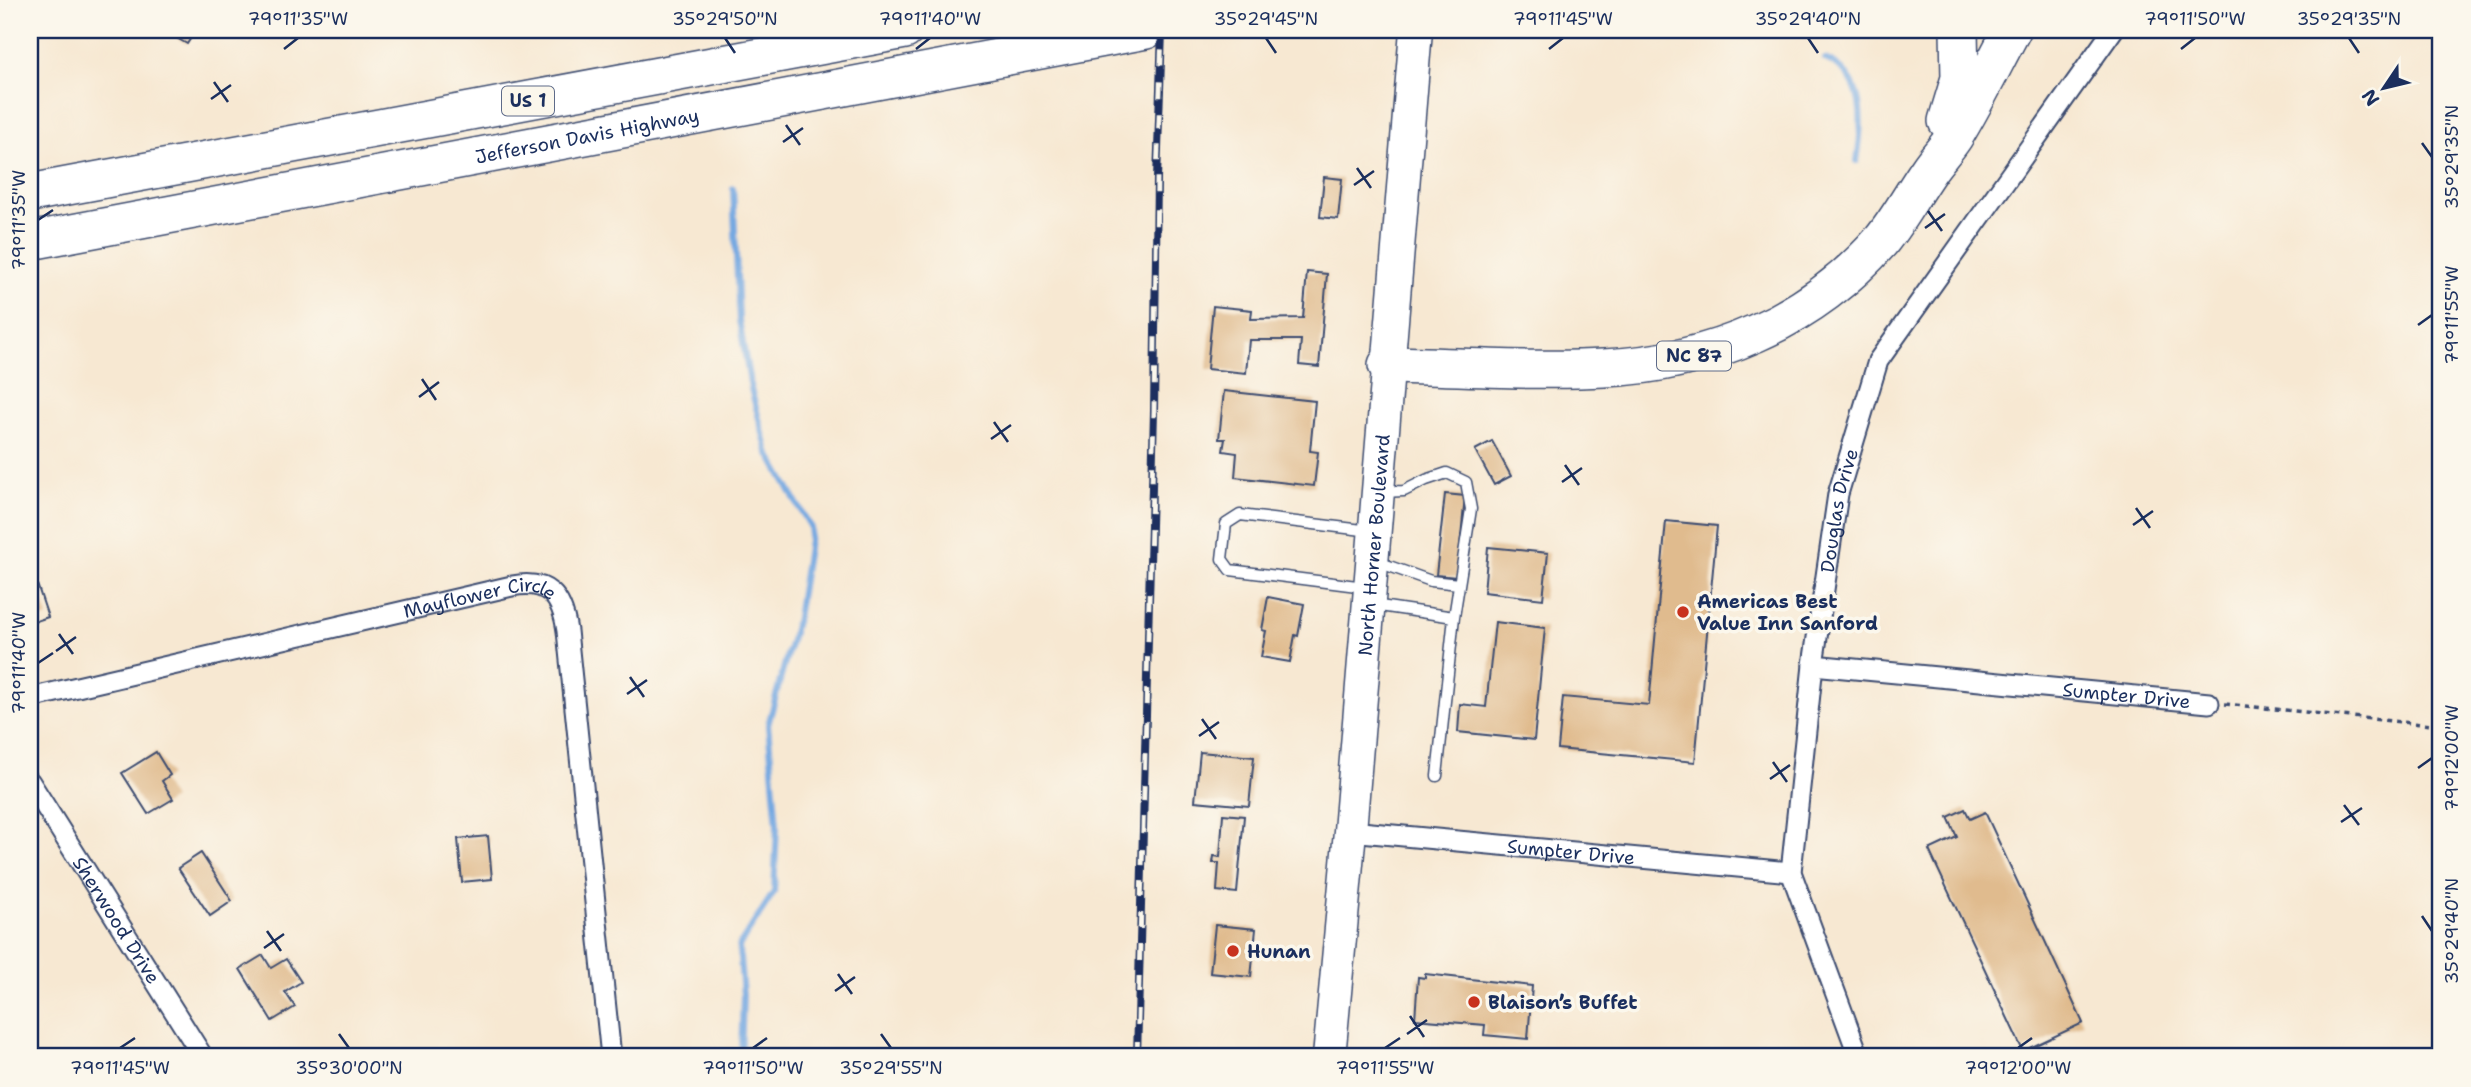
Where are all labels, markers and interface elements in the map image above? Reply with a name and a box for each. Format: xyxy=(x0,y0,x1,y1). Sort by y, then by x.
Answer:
text: 79°11'35"W xyxy=(248,7,348,31)
text: 35°29'50"N xyxy=(672,7,778,31)
text: 79°11'40"W xyxy=(879,7,981,31)
text: 35°29'45"N xyxy=(1214,7,1318,31)
text: 79°11'45"W xyxy=(1513,7,1613,31)
text: 35°29'40"N xyxy=(1755,7,1861,31)
text: 79°11'50"W xyxy=(2144,7,2246,31)
text: 35°29'35"N xyxy=(2297,7,2401,31)
north arrow xyxy=(2348,52,2418,122)
text: N xyxy=(2356,84,2385,111)
road number: US 1 xyxy=(502,86,554,116)
street label: Jefferson Davis Highway xyxy=(473,103,701,170)
text: 35°29'35"N xyxy=(2440,105,2464,209)
text: 79°11'35"W xyxy=(7,170,31,270)
text: 79°11'55"W xyxy=(2440,265,2464,365)
road number: NC 87 xyxy=(1657,342,1731,370)
street label: North Horner Boulevard xyxy=(1352,433,1396,657)
street label: Douglas Drive xyxy=(1815,445,1864,574)
street label: Mayflower Circle xyxy=(401,572,562,624)
place label: Americas Best Value Inn Sanford xyxy=(1697,589,1878,636)
marker: Americas Best Value Inn Sanford xyxy=(1675,604,1691,620)
text: 79°11'40"W xyxy=(7,612,31,714)
street label: Sumpter Drive xyxy=(2061,677,2192,714)
text: 79°12'00"W xyxy=(2440,705,2464,811)
street label: Sumpter Drive xyxy=(1506,834,1636,870)
street label: Sherwood Drive xyxy=(67,852,166,989)
text: 35°29'40"N xyxy=(2440,878,2464,984)
place label: Hunan xyxy=(1247,939,1311,964)
marker: Hunan xyxy=(1225,943,1241,959)
place label: Blaison’s Buffet xyxy=(1488,990,1638,1015)
marker: Blaison’s Buffet xyxy=(1466,994,1482,1010)
text: 79°11'45"W xyxy=(70,1056,170,1080)
text: 35°30'00"N xyxy=(295,1056,403,1080)
text: 79°11'50"W xyxy=(702,1056,804,1080)
text: 35°29'55"N xyxy=(839,1056,943,1080)
text: 79°11'55"W xyxy=(1335,1056,1435,1080)
text: 79°12'00"W xyxy=(1965,1056,2071,1080)

